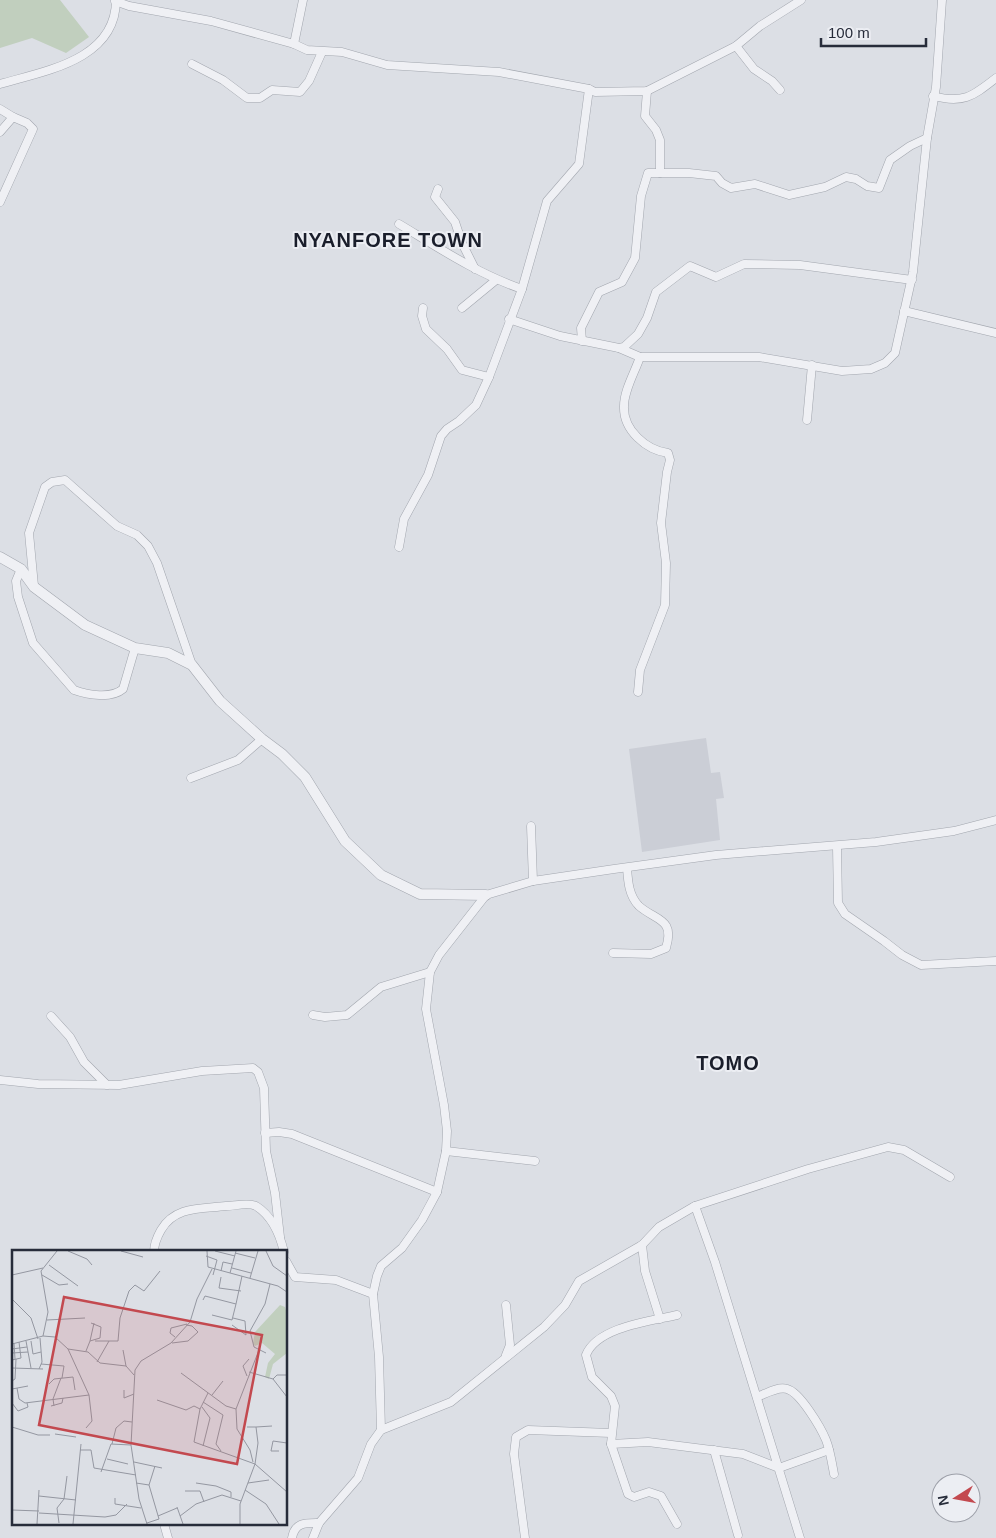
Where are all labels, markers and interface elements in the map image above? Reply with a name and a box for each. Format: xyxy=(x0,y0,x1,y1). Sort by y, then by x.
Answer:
scale bar xyxy=(821,15,926,47)
text: 100 m xyxy=(828,24,870,41)
district label: NYANFORE TOWN xyxy=(293,229,483,251)
district label: TOMO xyxy=(696,1052,760,1074)
inset map xyxy=(12,1250,288,1526)
north arrow xyxy=(931,1473,981,1523)
text: N xyxy=(934,1494,952,1507)

